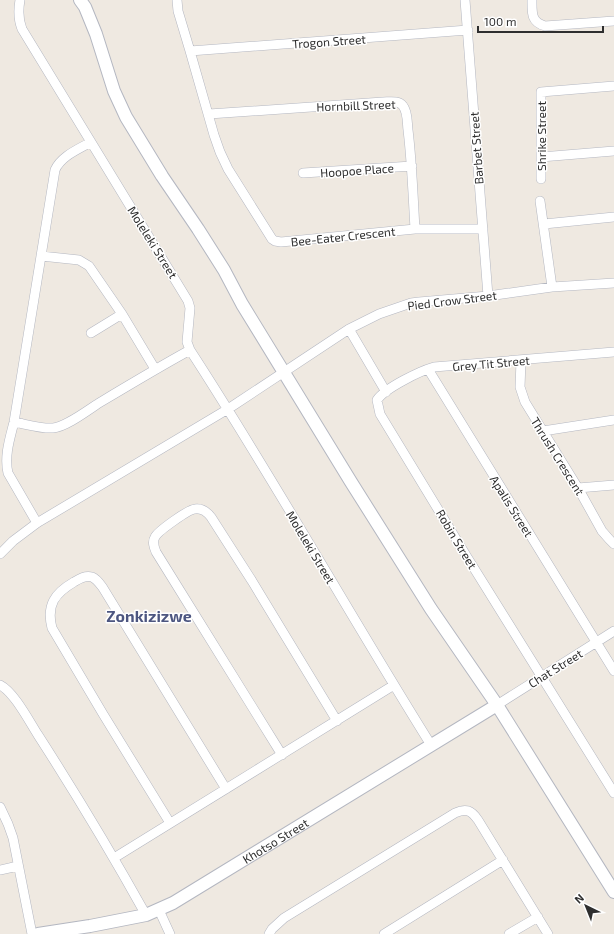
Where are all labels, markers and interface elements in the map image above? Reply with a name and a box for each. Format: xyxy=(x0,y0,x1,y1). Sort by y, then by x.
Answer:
scale bar xyxy=(478,8,603,34)
text: 100 m xyxy=(484,14,516,28)
street label: Trogon Street xyxy=(292,31,367,51)
street label: Hornbill Street xyxy=(316,97,396,113)
street label: Shrike Street xyxy=(534,101,548,171)
street label: Barbet Street xyxy=(466,111,486,185)
street label: Hoopoe Place xyxy=(320,160,394,180)
street label: Moleleki Street xyxy=(125,203,181,281)
street label: Bee-Eater Crescent xyxy=(290,224,396,248)
street label: Pied Crow Street xyxy=(406,288,498,312)
street label: Grey Tit Street xyxy=(452,353,531,373)
street label: Thrush Crescent xyxy=(528,414,588,498)
street label: Apalis Street xyxy=(488,473,537,540)
street label: Robin Street xyxy=(434,507,480,572)
street label: Moleleki Street xyxy=(284,508,338,586)
district label: Zonkizizwe xyxy=(106,606,192,625)
street label: Chat Street xyxy=(525,646,585,690)
street label: Khotso Street xyxy=(240,815,311,866)
north arrow xyxy=(566,886,606,926)
text: N xyxy=(571,891,586,906)

